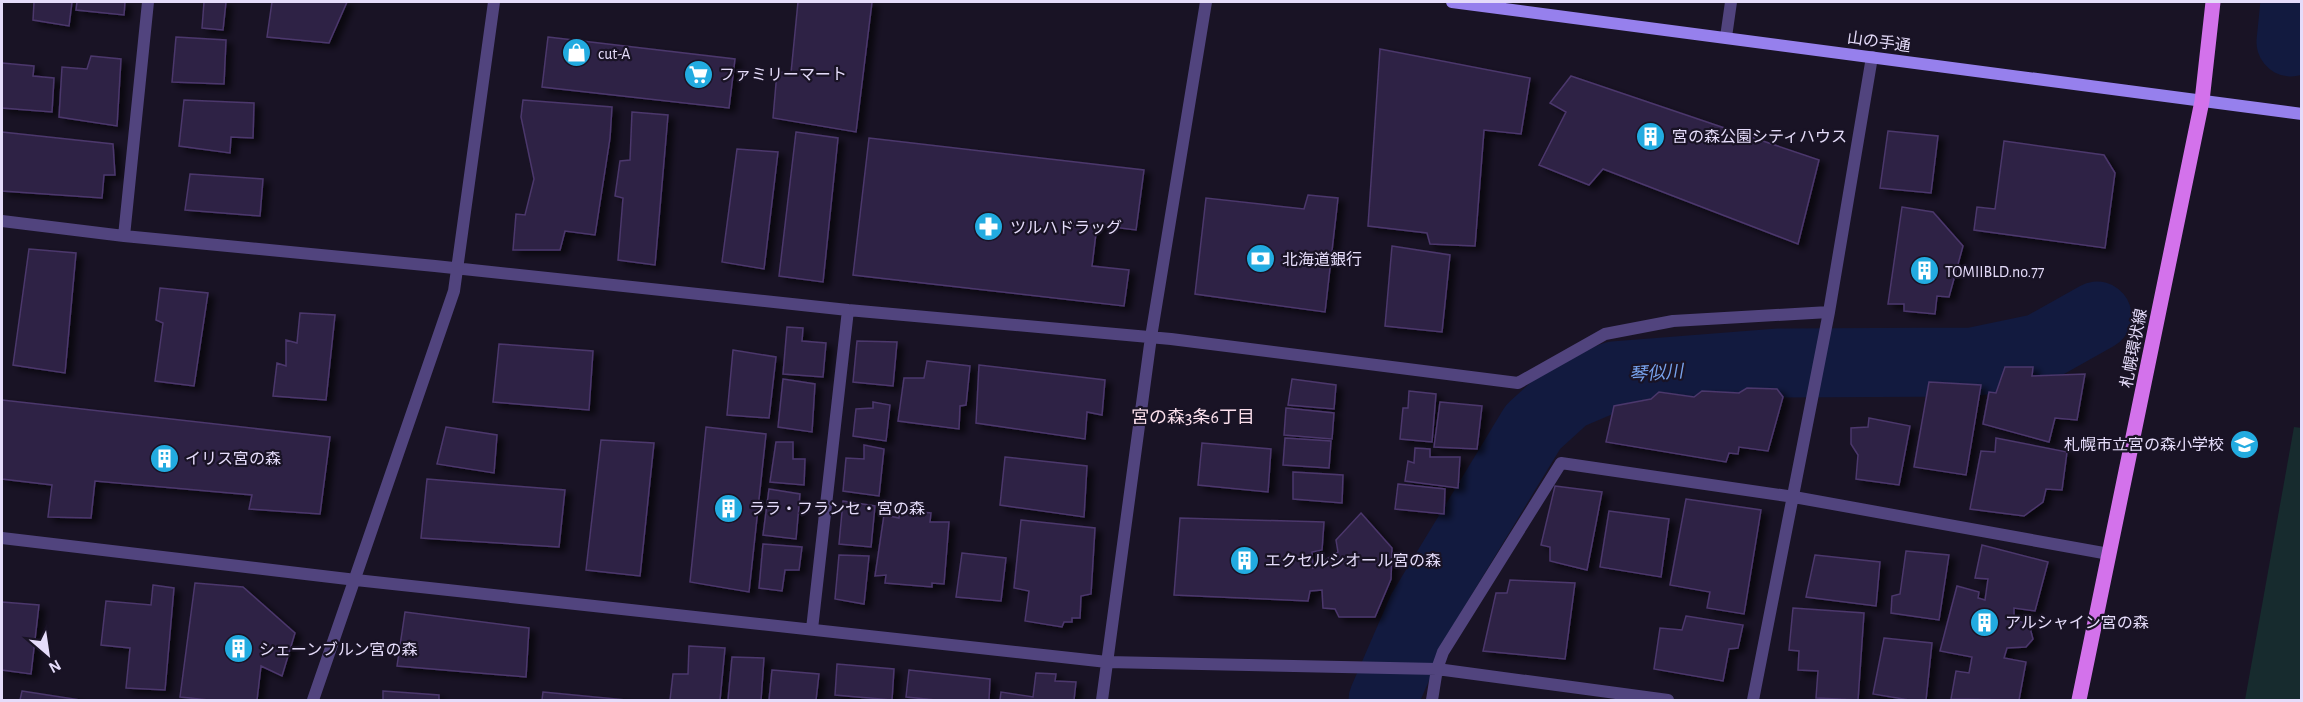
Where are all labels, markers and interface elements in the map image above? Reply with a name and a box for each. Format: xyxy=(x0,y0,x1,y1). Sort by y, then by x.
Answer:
street label: 山の手通 xyxy=(1846,29,1912,54)
shop icon: cut-A xyxy=(561,37,593,69)
place label: cut-A xyxy=(598,46,631,62)
supermarket icon: ファミリーマート xyxy=(682,58,714,90)
place label: ファミリーマート xyxy=(719,67,847,83)
building icon: 宮の森公園シティハウス xyxy=(1635,120,1667,152)
place label: 宮の森公園シティハウス xyxy=(1672,128,1847,145)
pharmacy icon: ツルハドラッグ xyxy=(973,211,1005,243)
place label: ツルハドラッグ xyxy=(1010,219,1122,236)
bank icon: 北海道銀行 xyxy=(1245,243,1277,275)
place label: 北海道銀行 xyxy=(1282,251,1362,268)
building icon: TOMIIBLD.no.77 xyxy=(1908,255,1940,287)
place label: TOMIIBLD.no.77 xyxy=(1945,264,2045,280)
street label: 札幌環状線 xyxy=(2118,307,2149,389)
water label: 琴似川 xyxy=(1628,361,1686,385)
district label: 宮の森3条6丁目 xyxy=(1131,408,1255,427)
school or university icon: 札幌市立宮の森小学校 xyxy=(2229,428,2261,460)
place label: 札幌市立宮の森小学校 xyxy=(2064,436,2224,453)
building icon: イリス宮の森 xyxy=(148,442,180,474)
place label: イリス宮の森 xyxy=(185,451,281,467)
building icon: ララ・フランセ・宮の森 xyxy=(712,492,744,524)
place label: ララ・フランセ・宮の森 xyxy=(749,501,925,517)
building icon: エクセルシオール宮の森 xyxy=(1228,544,1260,576)
place label: エクセルシオール宮の森 xyxy=(1265,553,1441,569)
building icon: アルシャイン宮の森 xyxy=(1968,606,2000,638)
place label: アルシャイン宮の森 xyxy=(2005,615,2149,631)
north arrow xyxy=(18,624,78,684)
building icon: シェーンブルン宮の森 xyxy=(222,633,254,665)
place label: シェーンブルン宮の森 xyxy=(259,641,417,658)
text: N xyxy=(46,657,64,676)

